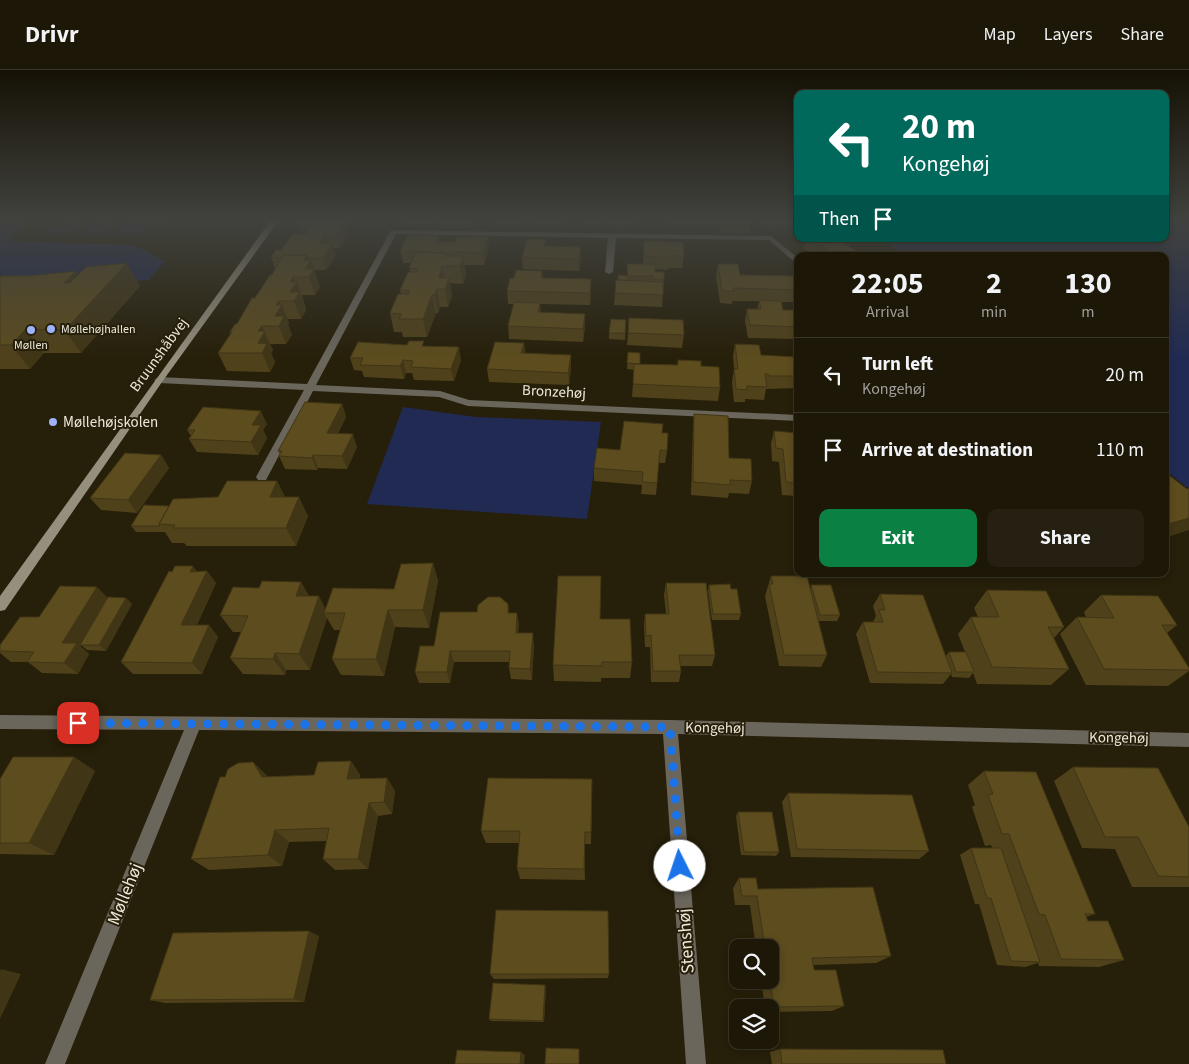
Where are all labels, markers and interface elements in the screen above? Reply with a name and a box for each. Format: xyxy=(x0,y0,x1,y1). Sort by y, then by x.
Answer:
text: Drivr xyxy=(25,17,79,52)
text: Map xyxy=(984,22,1016,47)
text: Layers xyxy=(1044,22,1093,47)
text: Share xyxy=(1121,22,1164,47)
text: 20 m xyxy=(902,102,976,152)
icon: left xyxy=(819,110,884,175)
text: Kongehøj xyxy=(902,148,990,180)
icon: arrive xyxy=(869,205,897,233)
text: Then xyxy=(819,206,859,233)
text: 22:05 xyxy=(851,262,924,305)
text: 2 xyxy=(986,262,1002,305)
text: 130 xyxy=(1064,262,1112,305)
text: Arrival xyxy=(866,301,909,323)
text: min xyxy=(981,301,1007,323)
text: m xyxy=(1081,301,1095,323)
street label: Bruunshåbvej xyxy=(125,314,193,396)
place label: Møllehøjhallen xyxy=(61,321,136,338)
marker: Møllehøjhallen xyxy=(45,323,57,335)
marker: Møllen xyxy=(25,324,37,336)
place label: Møllen xyxy=(14,337,48,354)
text: Turn left xyxy=(862,351,933,378)
icon: left xyxy=(819,361,847,389)
text: 20 m xyxy=(1106,362,1144,389)
text: Kongehøj xyxy=(862,378,926,400)
street label: Bronzehøj xyxy=(522,380,586,404)
place label: Møllehøjskolen xyxy=(63,412,158,433)
marker: Møllehøjskolen xyxy=(47,416,59,428)
icon: arrive xyxy=(819,436,847,464)
text: Arrive at destination xyxy=(862,437,1033,464)
text: 110 m xyxy=(1096,437,1144,464)
button: Exit xyxy=(819,509,977,567)
button: Share xyxy=(987,509,1144,567)
pin xyxy=(57,702,99,744)
icon: arrive xyxy=(64,709,92,737)
street label: Kongehøj xyxy=(685,717,745,739)
street label: Kongehøj xyxy=(1089,727,1149,749)
position arrow xyxy=(653,839,705,891)
street label: Møllehøj xyxy=(101,859,149,929)
street label: Stenshøj xyxy=(671,908,701,974)
map controls xyxy=(729,939,779,1049)
button: search xyxy=(729,939,779,989)
button: layers xyxy=(729,999,779,1049)

